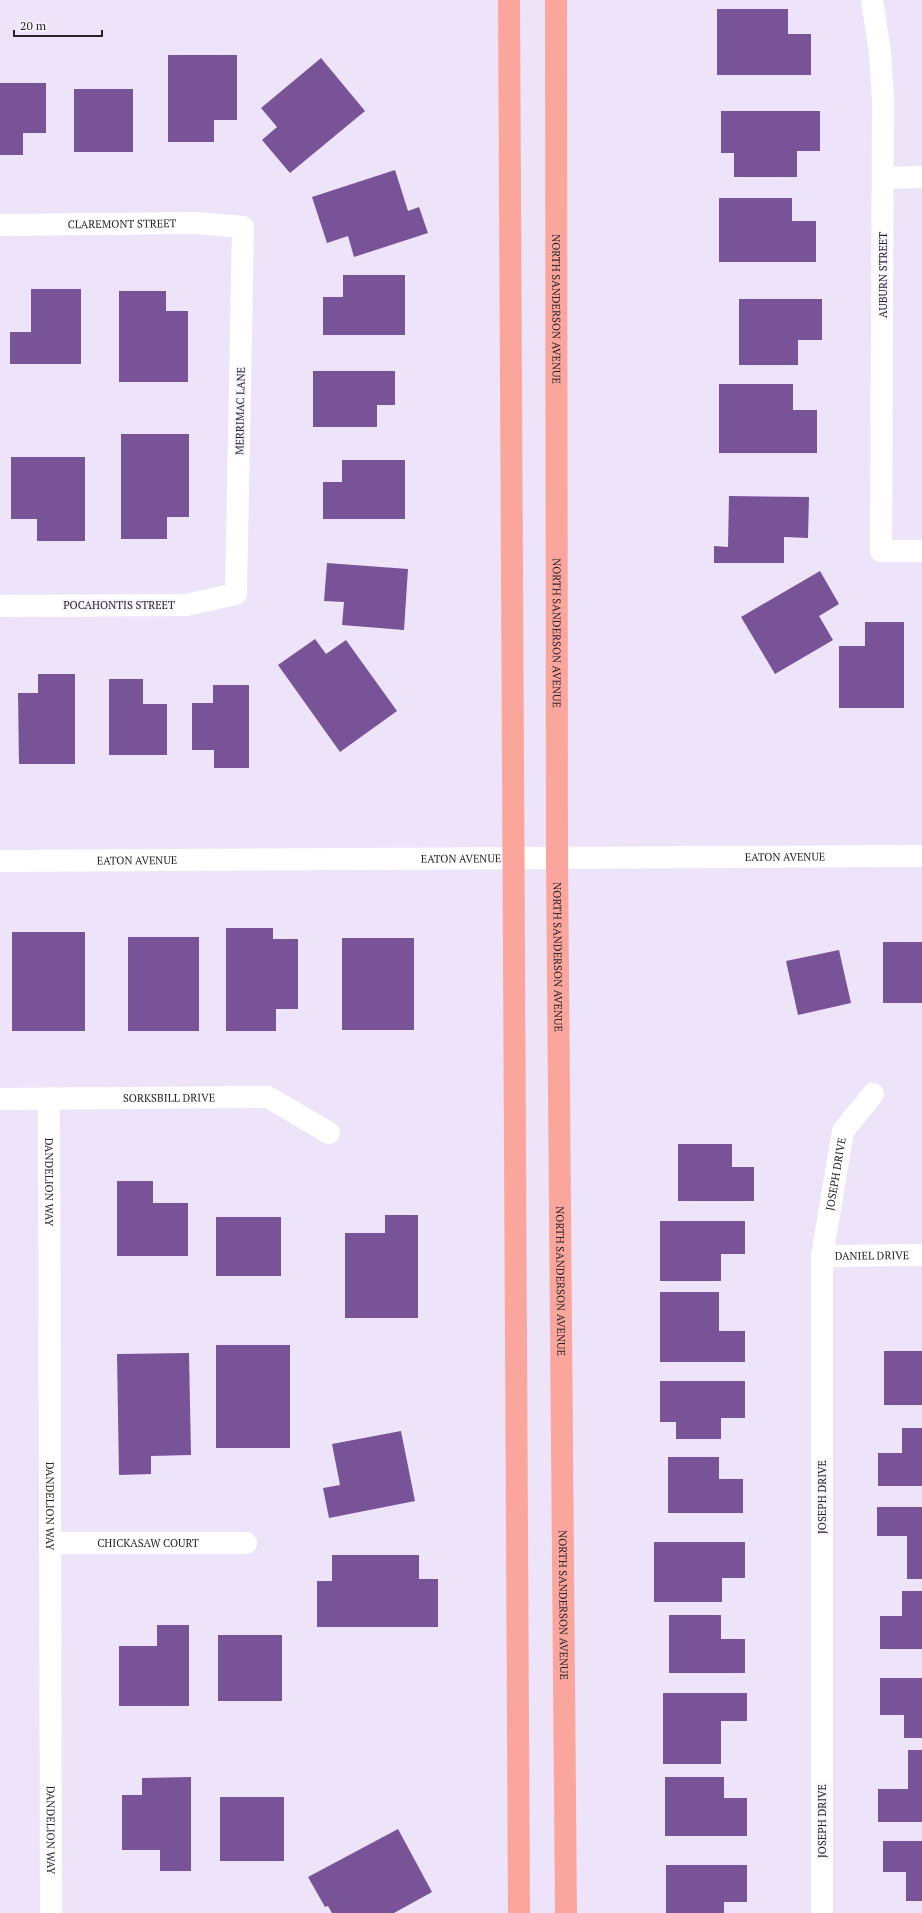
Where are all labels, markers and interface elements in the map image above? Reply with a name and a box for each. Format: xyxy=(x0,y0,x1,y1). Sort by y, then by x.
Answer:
scale bar xyxy=(14,12,102,38)
text: 20 m xyxy=(20,18,47,33)
street label: CLAREMONT STREET xyxy=(68,216,177,231)
street label: AUBURN STREET xyxy=(876,232,890,318)
street label: NORTH SANDERSON AVENUE xyxy=(549,234,563,384)
street label: MERRIMAC LANE xyxy=(232,367,248,455)
street label: NORTH SANDERSON AVENUE xyxy=(550,558,564,708)
street label: POCAHONTIS STREET xyxy=(63,598,175,612)
street label: EATON AVENUE xyxy=(745,850,825,864)
street label: EATON AVENUE xyxy=(421,851,501,866)
street label: EATON AVENUE xyxy=(97,853,177,867)
street label: NORTH SANDERSON AVENUE xyxy=(550,882,565,1032)
street label: SORKSBILL DRIVE xyxy=(123,1090,215,1105)
street label: JOSEPH DRIVE xyxy=(823,1136,849,1212)
street label: DANDELION WAY xyxy=(42,1138,56,1227)
street label: NORTH SANDERSON AVENUE xyxy=(553,1206,568,1356)
street label: DANIEL DRIVE xyxy=(835,1248,909,1263)
street label: JOSEPH DRIVE xyxy=(815,1460,829,1534)
street label: DANDELION WAY xyxy=(43,1462,57,1551)
street label: NORTH SANDERSON AVENUE xyxy=(556,1530,571,1680)
street label: CHICKASAW COURT xyxy=(97,1536,199,1550)
street label: JOSEPH DRIVE xyxy=(815,1784,829,1858)
street label: DANDELION WAY xyxy=(44,1786,58,1875)

